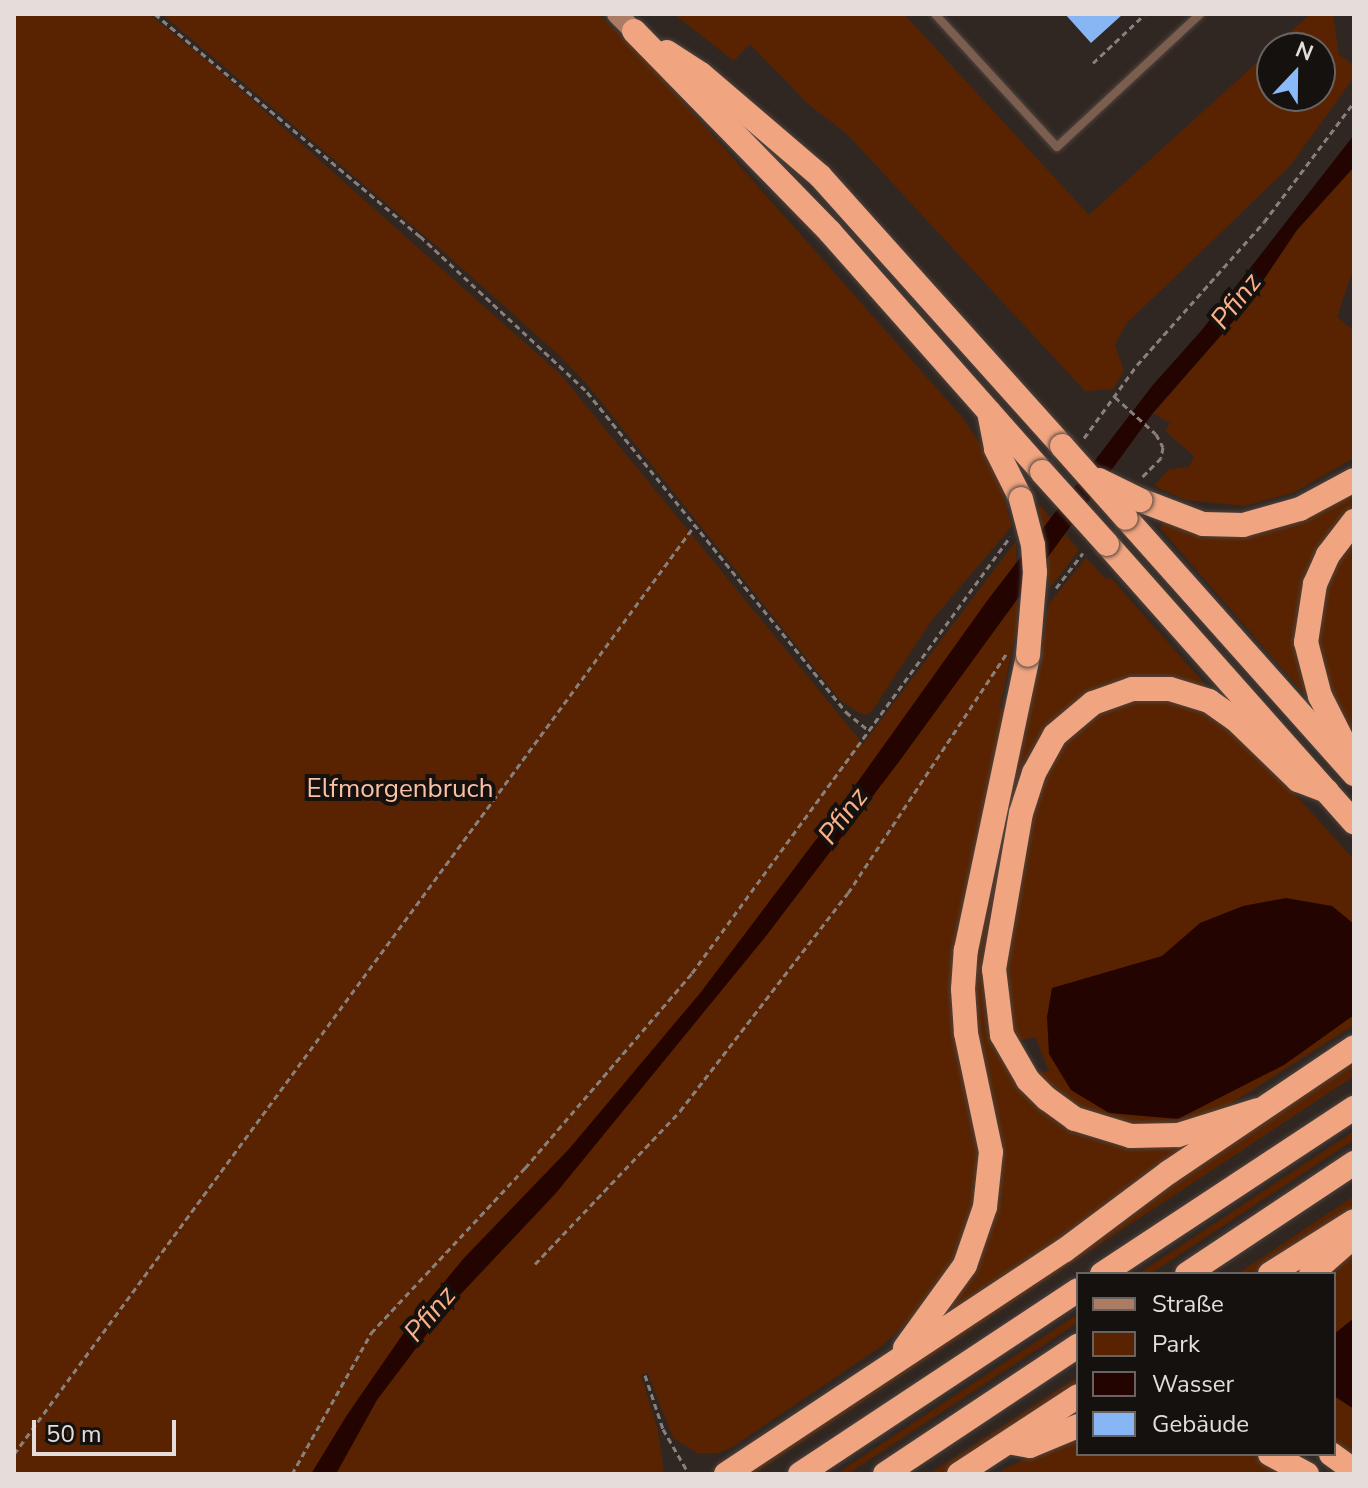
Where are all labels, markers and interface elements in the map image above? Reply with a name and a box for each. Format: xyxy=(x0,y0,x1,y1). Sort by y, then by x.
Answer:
north arrow xyxy=(1256,32,1336,112)
text: N xyxy=(1291,35,1317,69)
water label: Pfinz xyxy=(1204,266,1268,336)
park label: Elfmorgenbruch xyxy=(307,773,493,805)
water label: Pfinz xyxy=(811,781,875,851)
legend xyxy=(1076,1272,1336,1456)
water label: Pfinz xyxy=(397,1279,463,1349)
text: Straße xyxy=(1152,1288,1224,1320)
text: Park xyxy=(1152,1328,1200,1360)
text: Wasser xyxy=(1152,1368,1234,1400)
scale bar xyxy=(36,1404,180,1454)
text: Gebäude xyxy=(1152,1408,1249,1440)
text: 50 m xyxy=(46,1418,102,1450)

